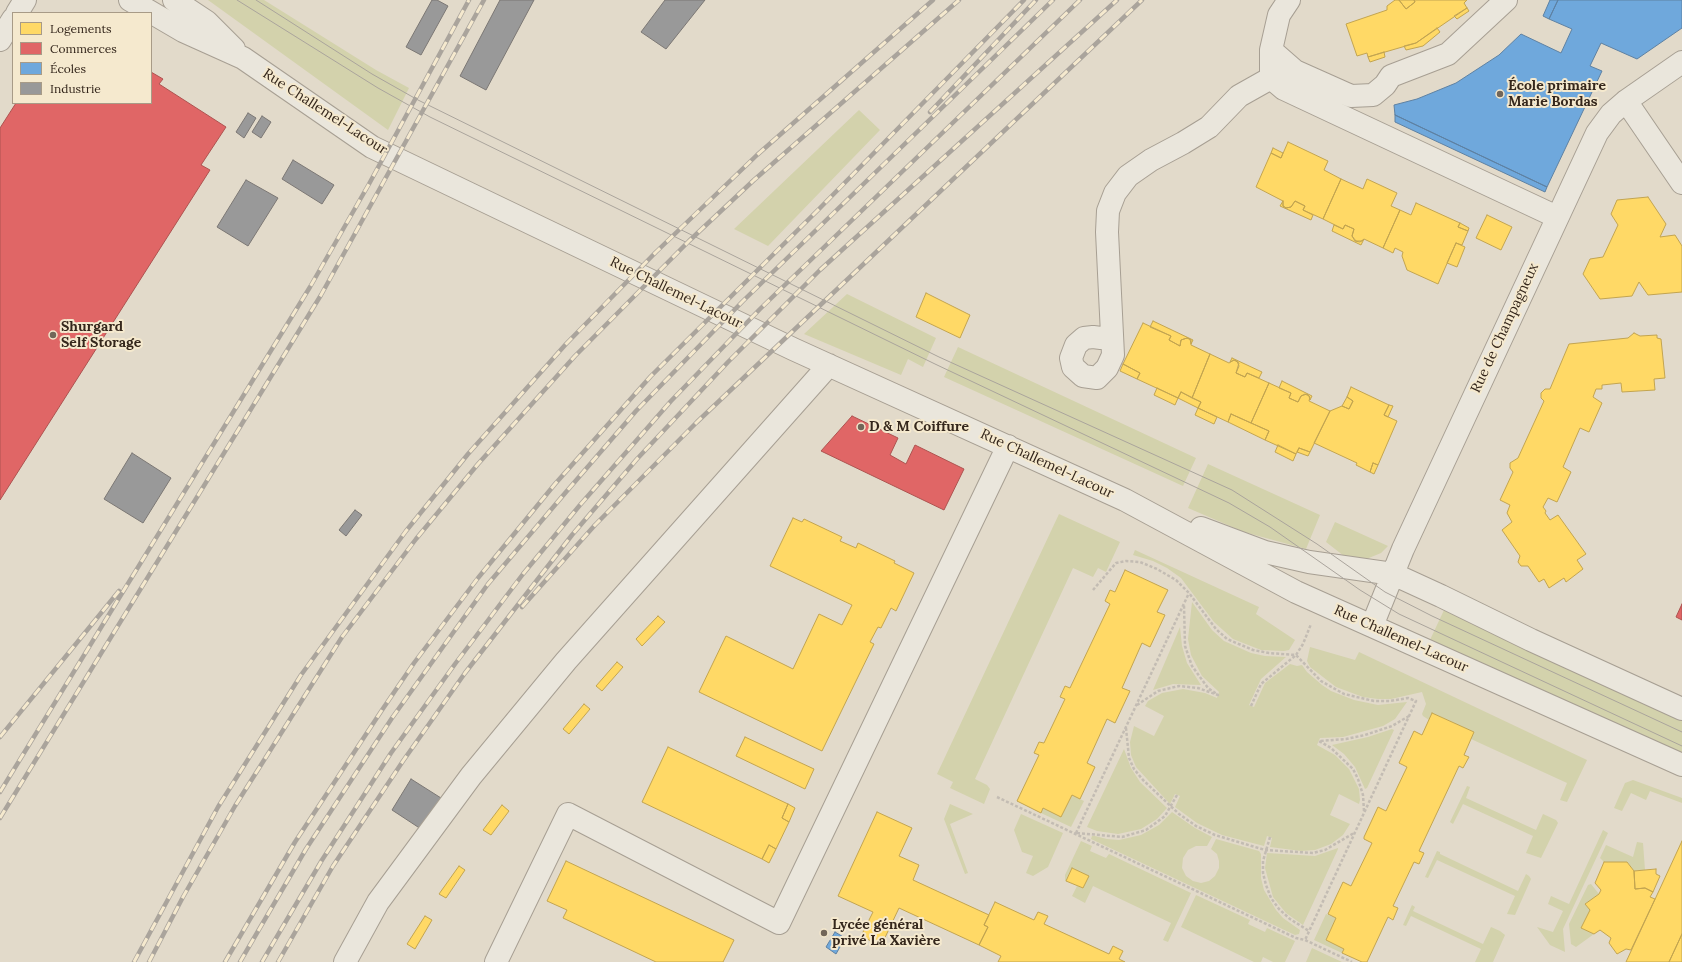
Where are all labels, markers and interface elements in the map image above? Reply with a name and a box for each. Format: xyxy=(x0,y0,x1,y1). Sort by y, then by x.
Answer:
legend xyxy=(12,12,152,104)
text: Logements xyxy=(50,21,112,36)
text: Commerces xyxy=(50,41,117,56)
text: Écoles xyxy=(50,61,86,76)
street label: Rue Challemel-Lacour xyxy=(260,65,390,159)
place label: École primaire Marie Bordas xyxy=(1508,78,1606,110)
text: Industrie xyxy=(50,81,101,96)
marker: École primaire Marie Bordas xyxy=(1495,89,1505,99)
street label: Rue Challemel-Lacour xyxy=(607,254,745,332)
street label: Rue de Champagneux xyxy=(1468,260,1542,396)
place label: Shurgard Self Storage xyxy=(61,319,141,352)
marker: Shurgard Self Storage xyxy=(48,330,58,340)
place label: D & M Coiffure xyxy=(869,419,969,435)
marker: D & M Coiffure xyxy=(856,422,866,432)
street label: Rue Challemel-Lacour xyxy=(978,426,1116,502)
street label: Rue Challemel-Lacour xyxy=(1331,602,1471,676)
place label: Lycée général privé La Xavière xyxy=(832,917,940,950)
marker: Lycée général privé La Xavière xyxy=(819,928,829,938)

